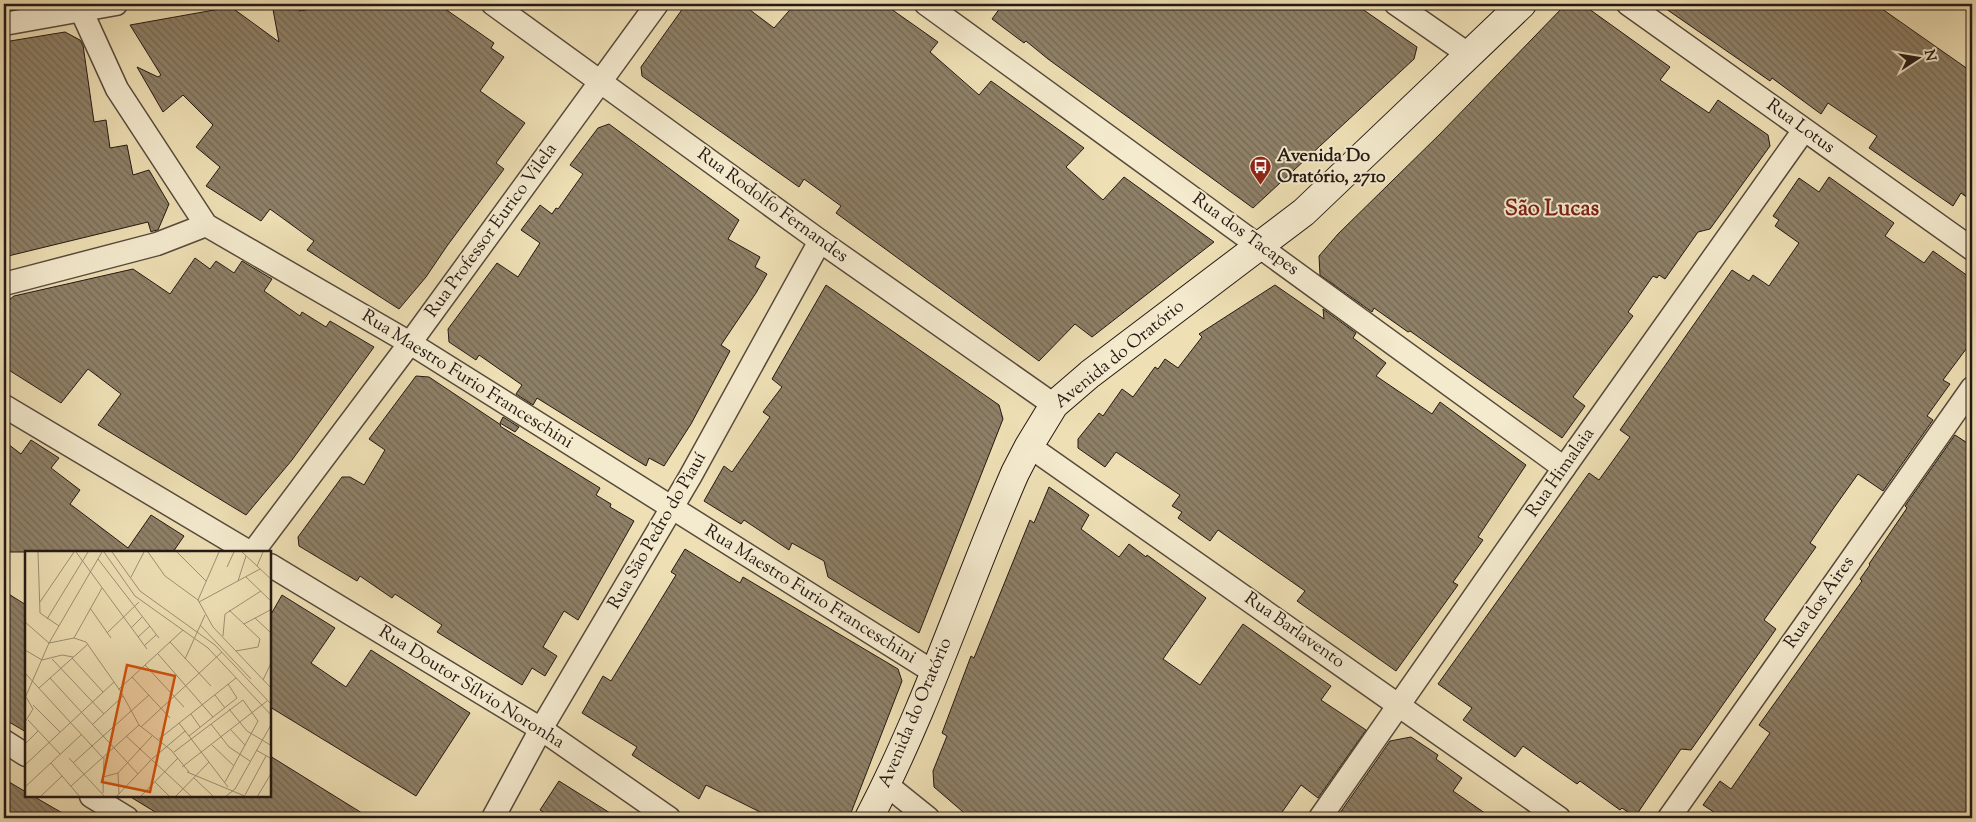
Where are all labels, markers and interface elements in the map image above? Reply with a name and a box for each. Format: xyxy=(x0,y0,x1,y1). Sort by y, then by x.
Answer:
north arrow xyxy=(1894,32,1944,82)
text: N xyxy=(1918,48,1940,63)
street label: Rua Lotus xyxy=(1760,93,1840,161)
street label: Rua Professor Eurico Vilela xyxy=(420,138,564,324)
street label: Rua Rodolfo Fernandes xyxy=(691,142,853,270)
place label: Avenida Do Oratório, 2710 xyxy=(1277,144,1386,191)
bus stop icon: Avenida Do Oratório, 2710 xyxy=(1249,155,1273,186)
street label: Rua dos Tacapes xyxy=(1186,187,1304,283)
district label: São Lucas xyxy=(1505,194,1600,226)
street label: Avenida do Oratório xyxy=(1049,294,1191,416)
street label: Rua Maestro Furio Franceschini xyxy=(356,304,578,456)
street label: Rua Himalaia xyxy=(1520,423,1602,523)
street label: Rua São Pedro do Piauí xyxy=(602,448,714,614)
street label: Rua Maestro Furio Franceschini xyxy=(699,519,921,671)
inset map xyxy=(25,551,271,797)
street label: Rua dos Aires xyxy=(1779,552,1861,654)
street label: Rua Barlavento xyxy=(1238,587,1350,676)
street label: Rua Doutor Sílvio Noronha xyxy=(373,620,569,756)
street label: Avenida do Oratório xyxy=(873,634,959,792)

